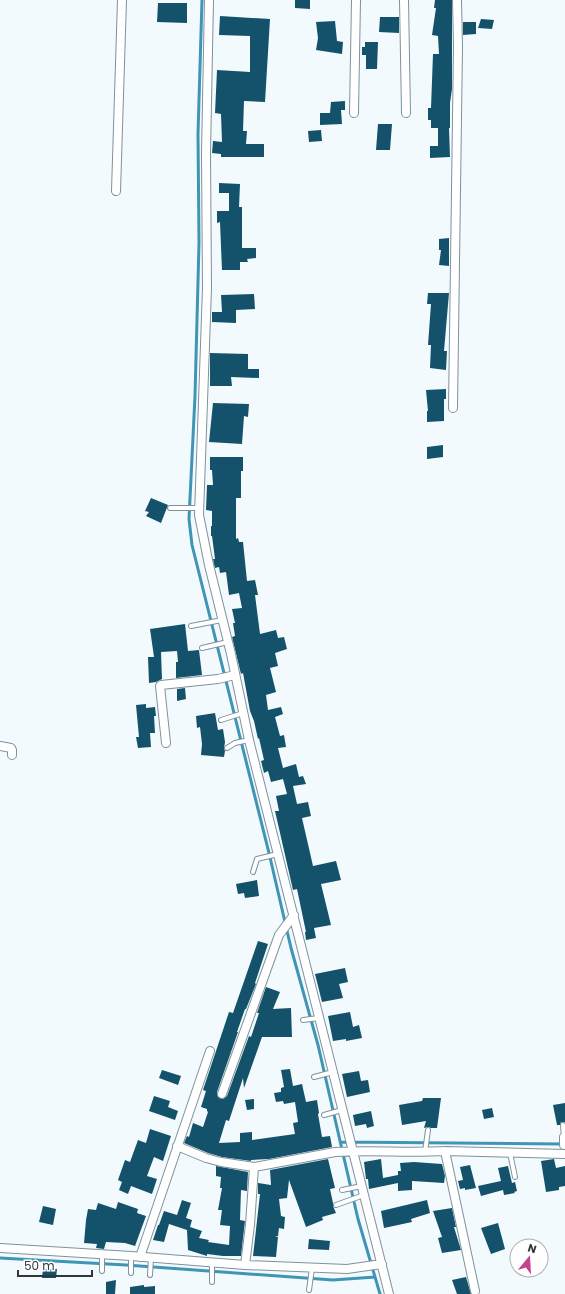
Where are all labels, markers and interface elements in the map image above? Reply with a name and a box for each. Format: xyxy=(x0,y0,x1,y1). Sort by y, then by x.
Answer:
north arrow xyxy=(509,1238,549,1278)
text: N xyxy=(526,1240,539,1257)
scale bar xyxy=(18,1252,92,1278)
text: 50 m xyxy=(24,1257,55,1274)

